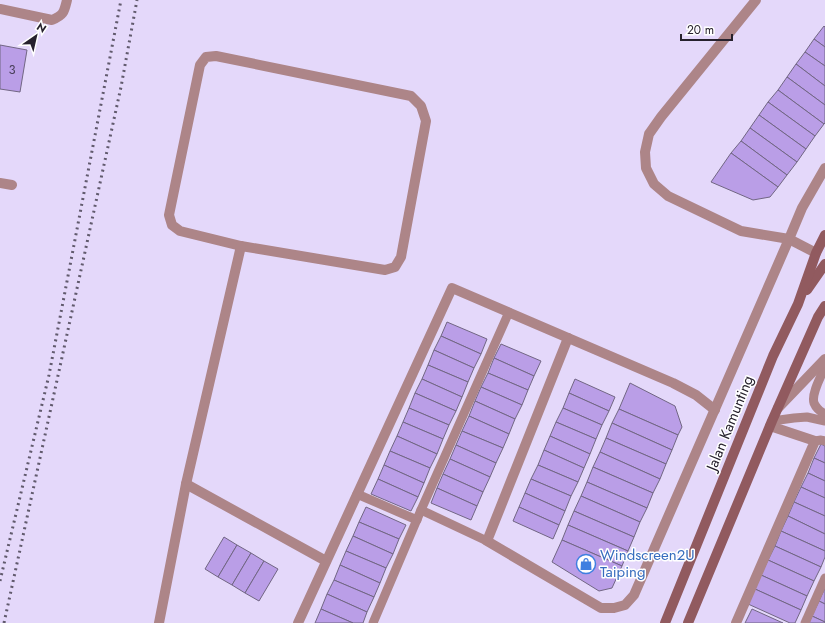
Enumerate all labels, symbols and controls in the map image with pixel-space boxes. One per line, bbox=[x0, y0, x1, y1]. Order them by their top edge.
north arrow bbox=[16, 16, 56, 56]
scale bar bbox=[681, 16, 732, 42]
text: N bbox=[33, 19, 50, 37]
text: 20 m bbox=[687, 21, 714, 39]
house number: 3 bbox=[8, 60, 16, 79]
street label: Jalan Kamunting bbox=[700, 372, 759, 476]
place label: Windscreen2U Taiping bbox=[600, 544, 695, 583]
shop icon: Windscreen2U Taiping bbox=[575, 553, 597, 575]

